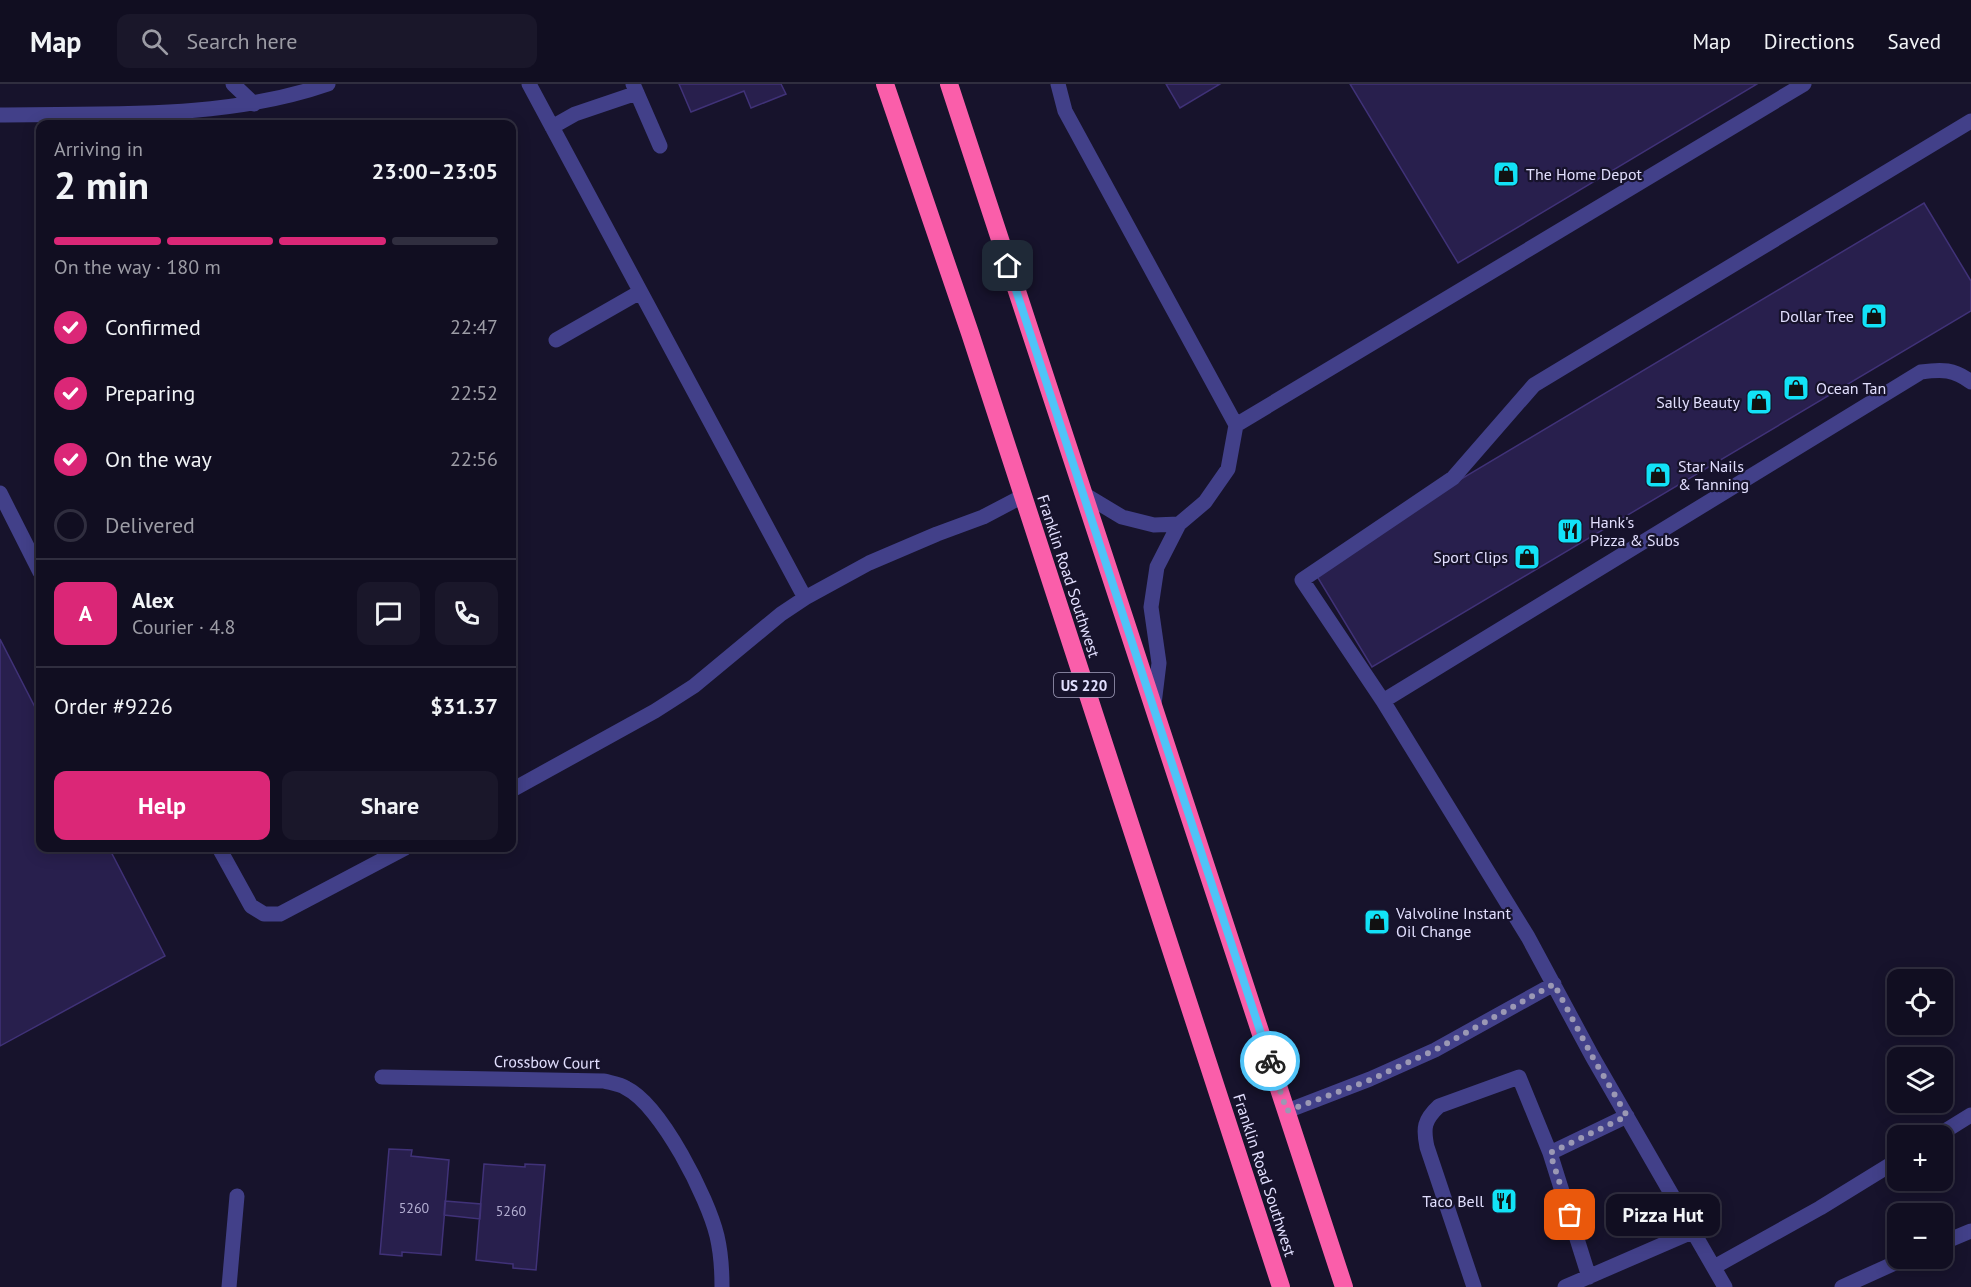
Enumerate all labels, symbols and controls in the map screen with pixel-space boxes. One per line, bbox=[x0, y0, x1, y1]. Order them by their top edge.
search box bbox=[117, 14, 537, 68]
text: Map bbox=[30, 23, 81, 60]
icon: search bbox=[138, 25, 171, 58]
text: Search here bbox=[186, 27, 297, 55]
text: Map bbox=[1692, 28, 1731, 55]
text: Directions bbox=[1764, 28, 1855, 55]
text: Saved bbox=[1888, 28, 1941, 55]
text: Arriving in bbox=[54, 136, 143, 162]
text: 23:00–23:05 bbox=[372, 157, 498, 185]
text: 2 min bbox=[54, 159, 149, 210]
shop icon: The Home Depot bbox=[1491, 159, 1521, 189]
place label: The Home Depot bbox=[1526, 164, 1643, 184]
pin bbox=[982, 240, 1033, 291]
icon: home bbox=[991, 249, 1024, 282]
text: On the way · 180 m bbox=[54, 254, 221, 280]
shop icon: Dollar Tree bbox=[1859, 301, 1889, 331]
place label: Dollar Tree bbox=[1780, 306, 1854, 326]
icon: check bbox=[54, 311, 87, 344]
text: Confirmed bbox=[105, 313, 201, 341]
text: 22:47 bbox=[450, 314, 498, 340]
shop icon: Ocean Tan bbox=[1781, 373, 1811, 403]
icon: check bbox=[54, 377, 87, 410]
place label: Ocean Tan bbox=[1816, 378, 1886, 398]
text: Preparing bbox=[105, 379, 195, 407]
text: 22:52 bbox=[450, 380, 498, 406]
shop icon: Sally Beauty bbox=[1744, 387, 1774, 417]
place label: Sally Beauty bbox=[1656, 392, 1741, 412]
icon: check bbox=[54, 443, 87, 476]
text: On the way bbox=[105, 445, 212, 473]
text: 22:56 bbox=[450, 446, 498, 472]
place label: Star Nails & Tanning bbox=[1678, 456, 1749, 494]
shop icon: Star Nails & Tanning bbox=[1643, 460, 1673, 490]
street label: Franklin Road Southwest bbox=[1033, 492, 1105, 660]
text: Delivered bbox=[105, 511, 195, 539]
place label: Hank's Pizza & Subs bbox=[1590, 512, 1680, 550]
restaurant icon: Hank's Pizza & Subs bbox=[1555, 516, 1585, 546]
shop icon: Sport Clips bbox=[1512, 542, 1542, 572]
place label: Sport Clips bbox=[1433, 547, 1508, 567]
button: chat bbox=[357, 582, 420, 645]
button: phone bbox=[435, 582, 498, 645]
text: Alex bbox=[132, 586, 174, 614]
text: A bbox=[79, 599, 92, 627]
text: Courier · 4.8 bbox=[132, 614, 235, 640]
road number: US 220 bbox=[1054, 673, 1114, 697]
text: Order #9226 bbox=[54, 692, 173, 720]
text: $31.37 bbox=[430, 692, 498, 720]
button: Help bbox=[54, 771, 270, 840]
button: Share bbox=[282, 771, 498, 840]
place label: Valvoline Instant Oil Change bbox=[1395, 903, 1511, 941]
shop icon: Valvoline Instant Oil Change bbox=[1362, 907, 1392, 937]
map controls bbox=[1887, 969, 1953, 1269]
button: locate bbox=[1887, 969, 1953, 1035]
courier bbox=[1240, 1031, 1300, 1091]
icon: bike bbox=[1254, 1045, 1287, 1078]
button: layers bbox=[1887, 1047, 1953, 1113]
street label: Crossbow Court bbox=[494, 1051, 601, 1073]
street label: Franklin Road Southwest bbox=[1229, 1091, 1301, 1259]
button: + bbox=[1887, 1125, 1953, 1191]
restaurant icon: Taco Bell bbox=[1489, 1186, 1519, 1216]
pin bbox=[1544, 1189, 1595, 1240]
place label: Taco Bell bbox=[1422, 1191, 1484, 1211]
callout: Pizza Hut bbox=[1606, 1194, 1720, 1236]
icon: bag bbox=[1553, 1198, 1586, 1231]
house number: 5260 bbox=[399, 1199, 430, 1217]
house number: 5260 bbox=[496, 1202, 527, 1220]
text: Pizza Hut bbox=[1623, 1202, 1703, 1228]
button: − bbox=[1887, 1203, 1953, 1269]

